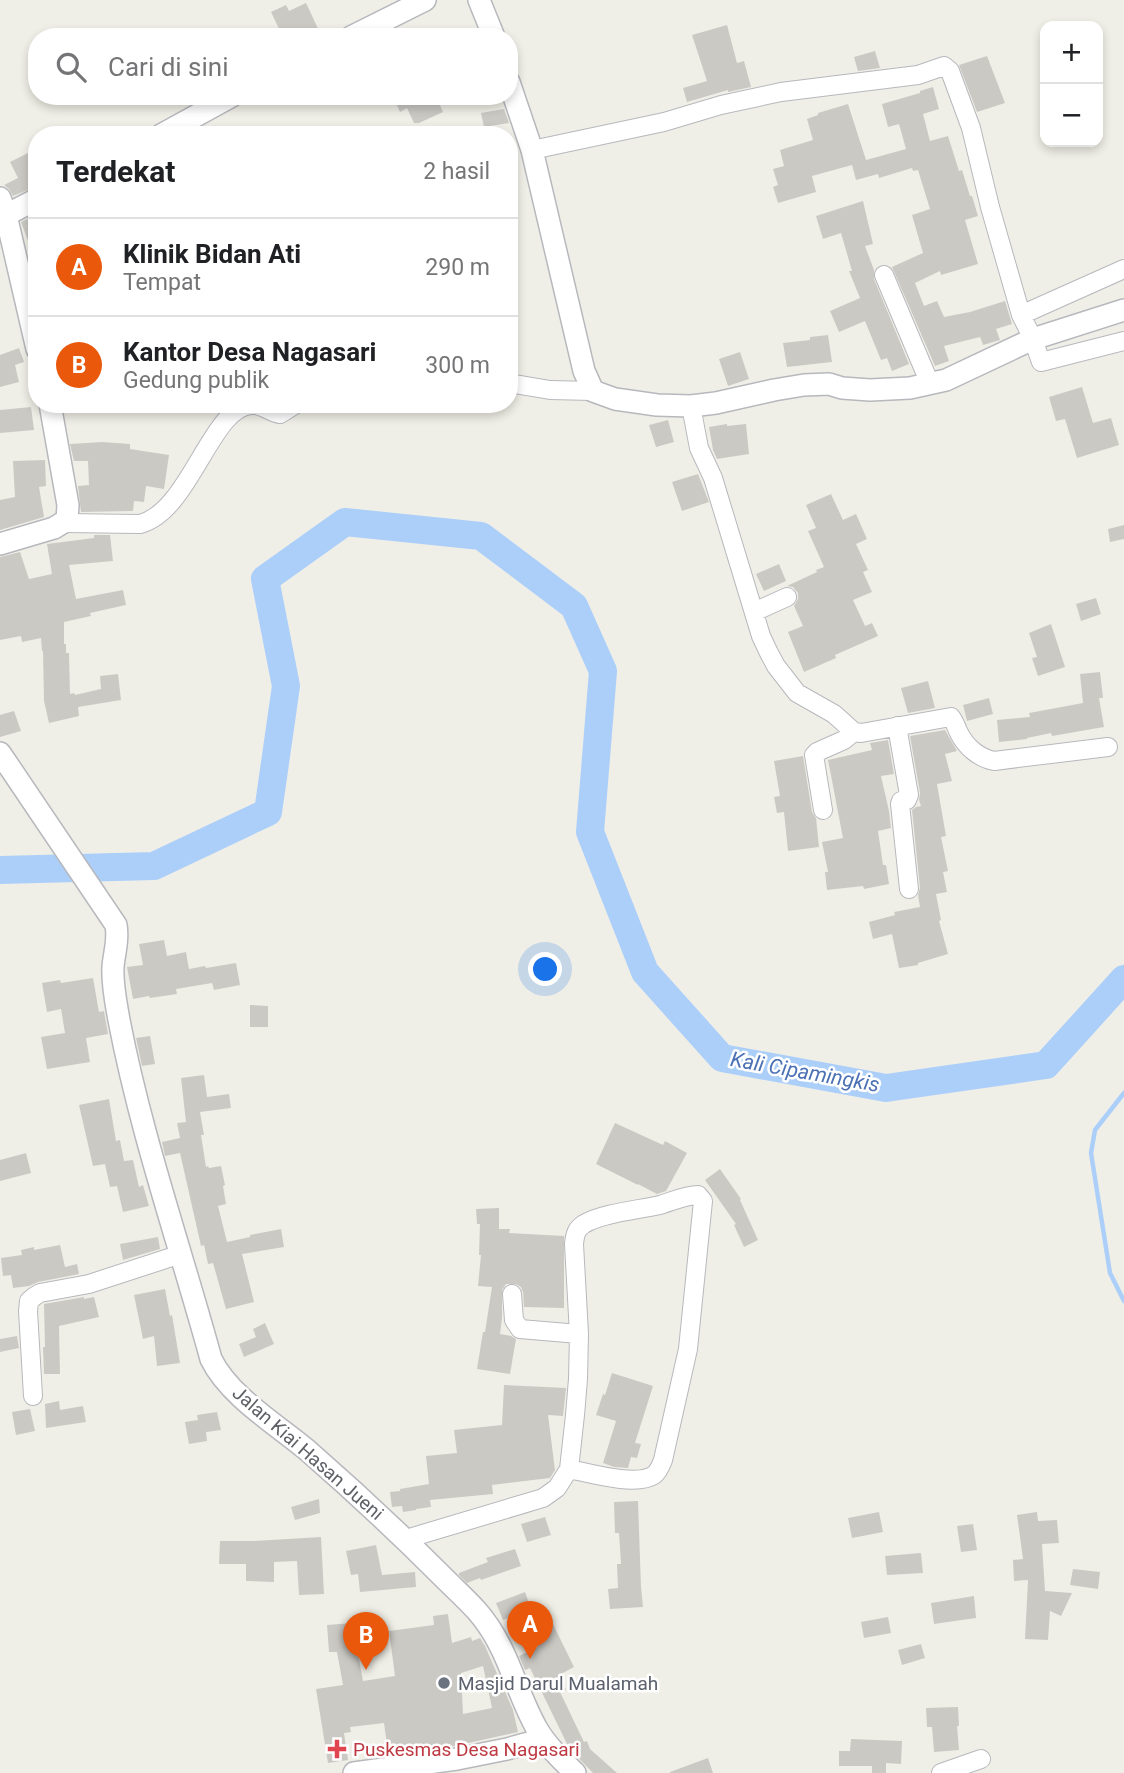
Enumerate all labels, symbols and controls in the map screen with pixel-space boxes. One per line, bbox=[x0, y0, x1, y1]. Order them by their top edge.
map controls bbox=[1040, 21, 1103, 147]
button: + bbox=[1040, 21, 1103, 84]
search box bbox=[28, 28, 518, 105]
icon: search bbox=[52, 48, 90, 86]
text: Cari di sini bbox=[108, 52, 229, 82]
button: − bbox=[1040, 84, 1103, 147]
text: Terdekat bbox=[56, 154, 175, 189]
text: 2 hasil bbox=[423, 158, 490, 185]
text: Klinik Bidan Ati bbox=[123, 239, 301, 269]
text: A bbox=[71, 254, 87, 281]
text: 290 m bbox=[425, 254, 490, 281]
text: Tempat bbox=[123, 269, 201, 296]
text: Kantor Desa Nagasari bbox=[123, 337, 377, 367]
text: B bbox=[72, 352, 86, 379]
text: 300 m bbox=[425, 352, 490, 379]
text: Gedung publik bbox=[123, 367, 269, 394]
your location bbox=[528, 952, 562, 986]
water label: Kali Cipamingkis bbox=[729, 1047, 881, 1097]
street label: Jalan Kiai Hasan Jueni bbox=[228, 1381, 388, 1525]
pin: A bbox=[507, 1601, 553, 1659]
pin: B bbox=[343, 1612, 389, 1670]
place label: Masjid Darul Mualamah bbox=[458, 1672, 658, 1695]
marker: Masjid Darul Mualamah bbox=[436, 1675, 452, 1691]
place label: Puskesmas Desa Nagasari bbox=[353, 1738, 580, 1761]
marker: Puskesmas Desa Nagasari bbox=[327, 1739, 347, 1759]

